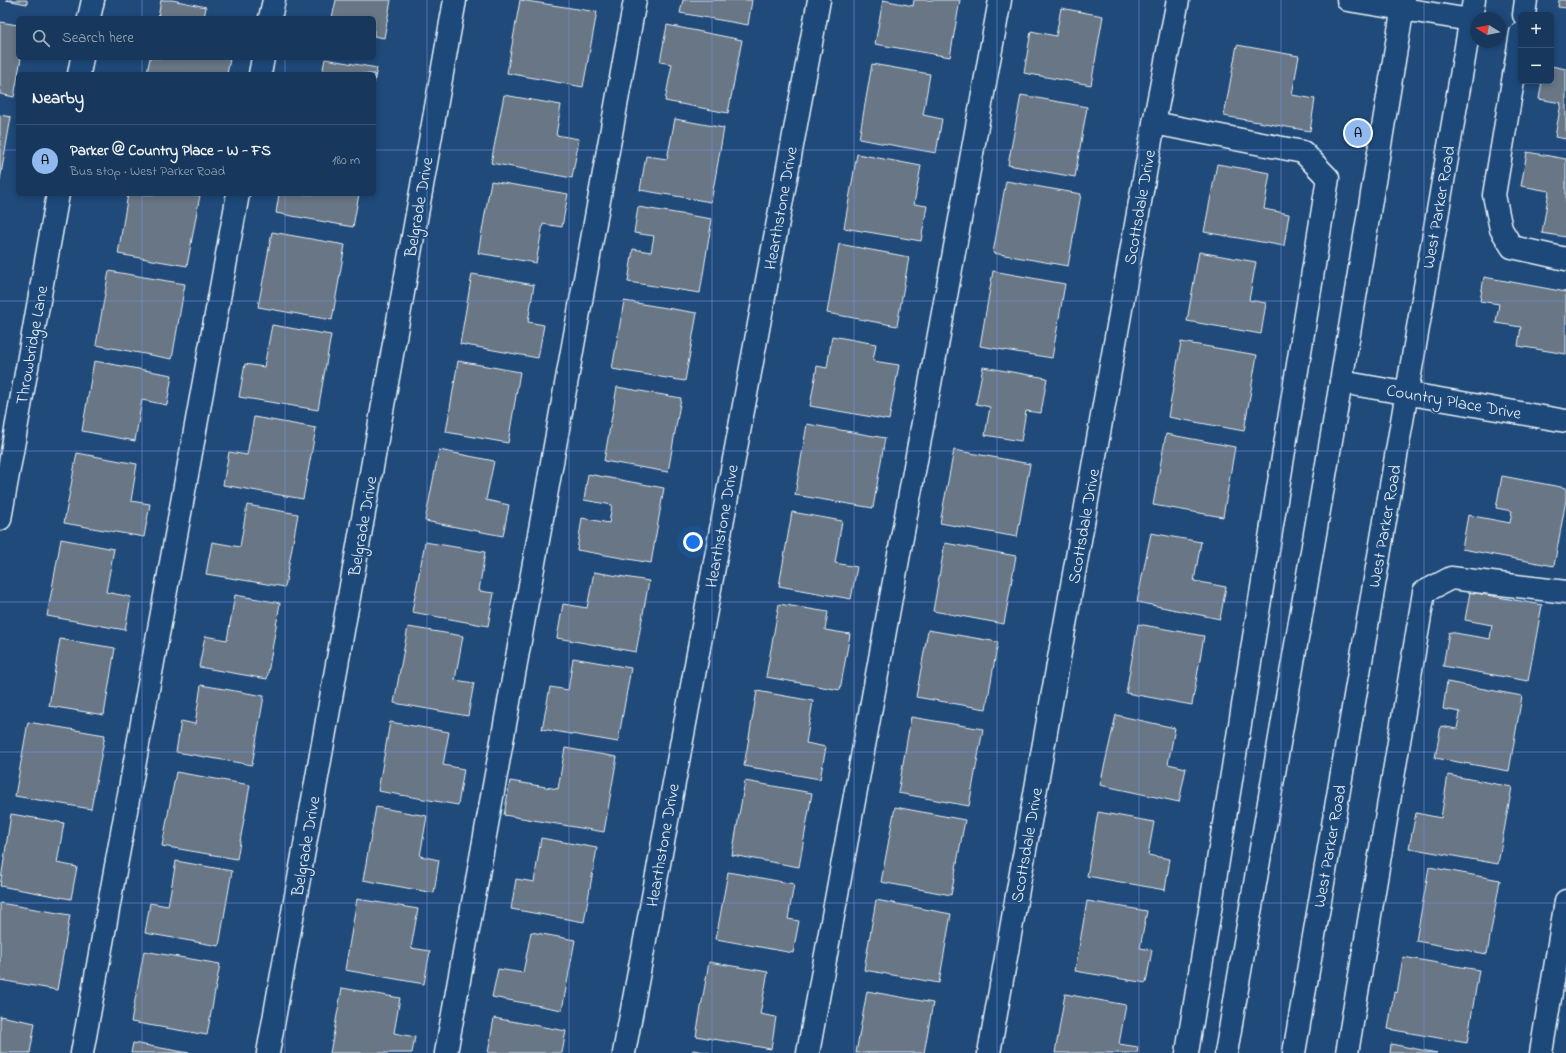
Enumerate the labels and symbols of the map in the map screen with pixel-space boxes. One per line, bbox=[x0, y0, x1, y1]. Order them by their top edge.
north arrow bbox=[1470, 12, 1506, 48]
pin: A bbox=[1345, 118, 1371, 148]
street label: West Parker Road bbox=[1416, 143, 1463, 271]
street label: Hearthstone Drive bbox=[758, 144, 805, 272]
street label: Scottsdale Drive bbox=[1118, 147, 1163, 267]
street label: Belgrade Drive bbox=[398, 155, 443, 260]
street label: Throwbridge Lane bbox=[10, 283, 57, 407]
street label: Country Place Drive bbox=[1384, 378, 1524, 428]
street label: Hearthstone Drive bbox=[699, 462, 746, 590]
street label: West Parker Road bbox=[1362, 462, 1409, 590]
street label: Scottsdale Drive bbox=[1062, 466, 1107, 586]
street label: Belgrade Drive bbox=[342, 474, 387, 579]
your location bbox=[683, 532, 703, 552]
street label: Hearthstone Drive bbox=[640, 781, 687, 909]
street label: West Parker Road bbox=[1307, 782, 1354, 910]
street label: Scottsdale Drive bbox=[1005, 785, 1050, 905]
street label: Belgrade Drive bbox=[285, 794, 330, 899]

